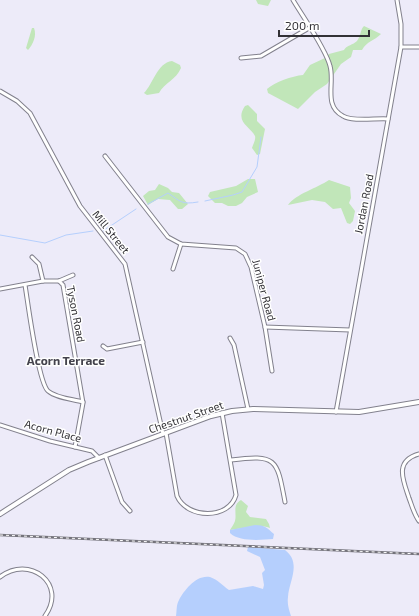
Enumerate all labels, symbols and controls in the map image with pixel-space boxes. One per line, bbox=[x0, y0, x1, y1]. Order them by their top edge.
scale bar bbox=[279, 12, 369, 38]
text: 200 m bbox=[285, 18, 319, 32]
street label: Jordan Road bbox=[351, 173, 376, 235]
street label: Mill Street bbox=[90, 208, 133, 256]
street label: Juniper Road bbox=[250, 258, 279, 322]
street label: Tyson Road bbox=[65, 284, 88, 343]
district label: Acorn Terrace bbox=[27, 353, 105, 367]
street label: Chestnut Street bbox=[147, 398, 225, 435]
street label: Acorn Place bbox=[23, 417, 83, 444]

